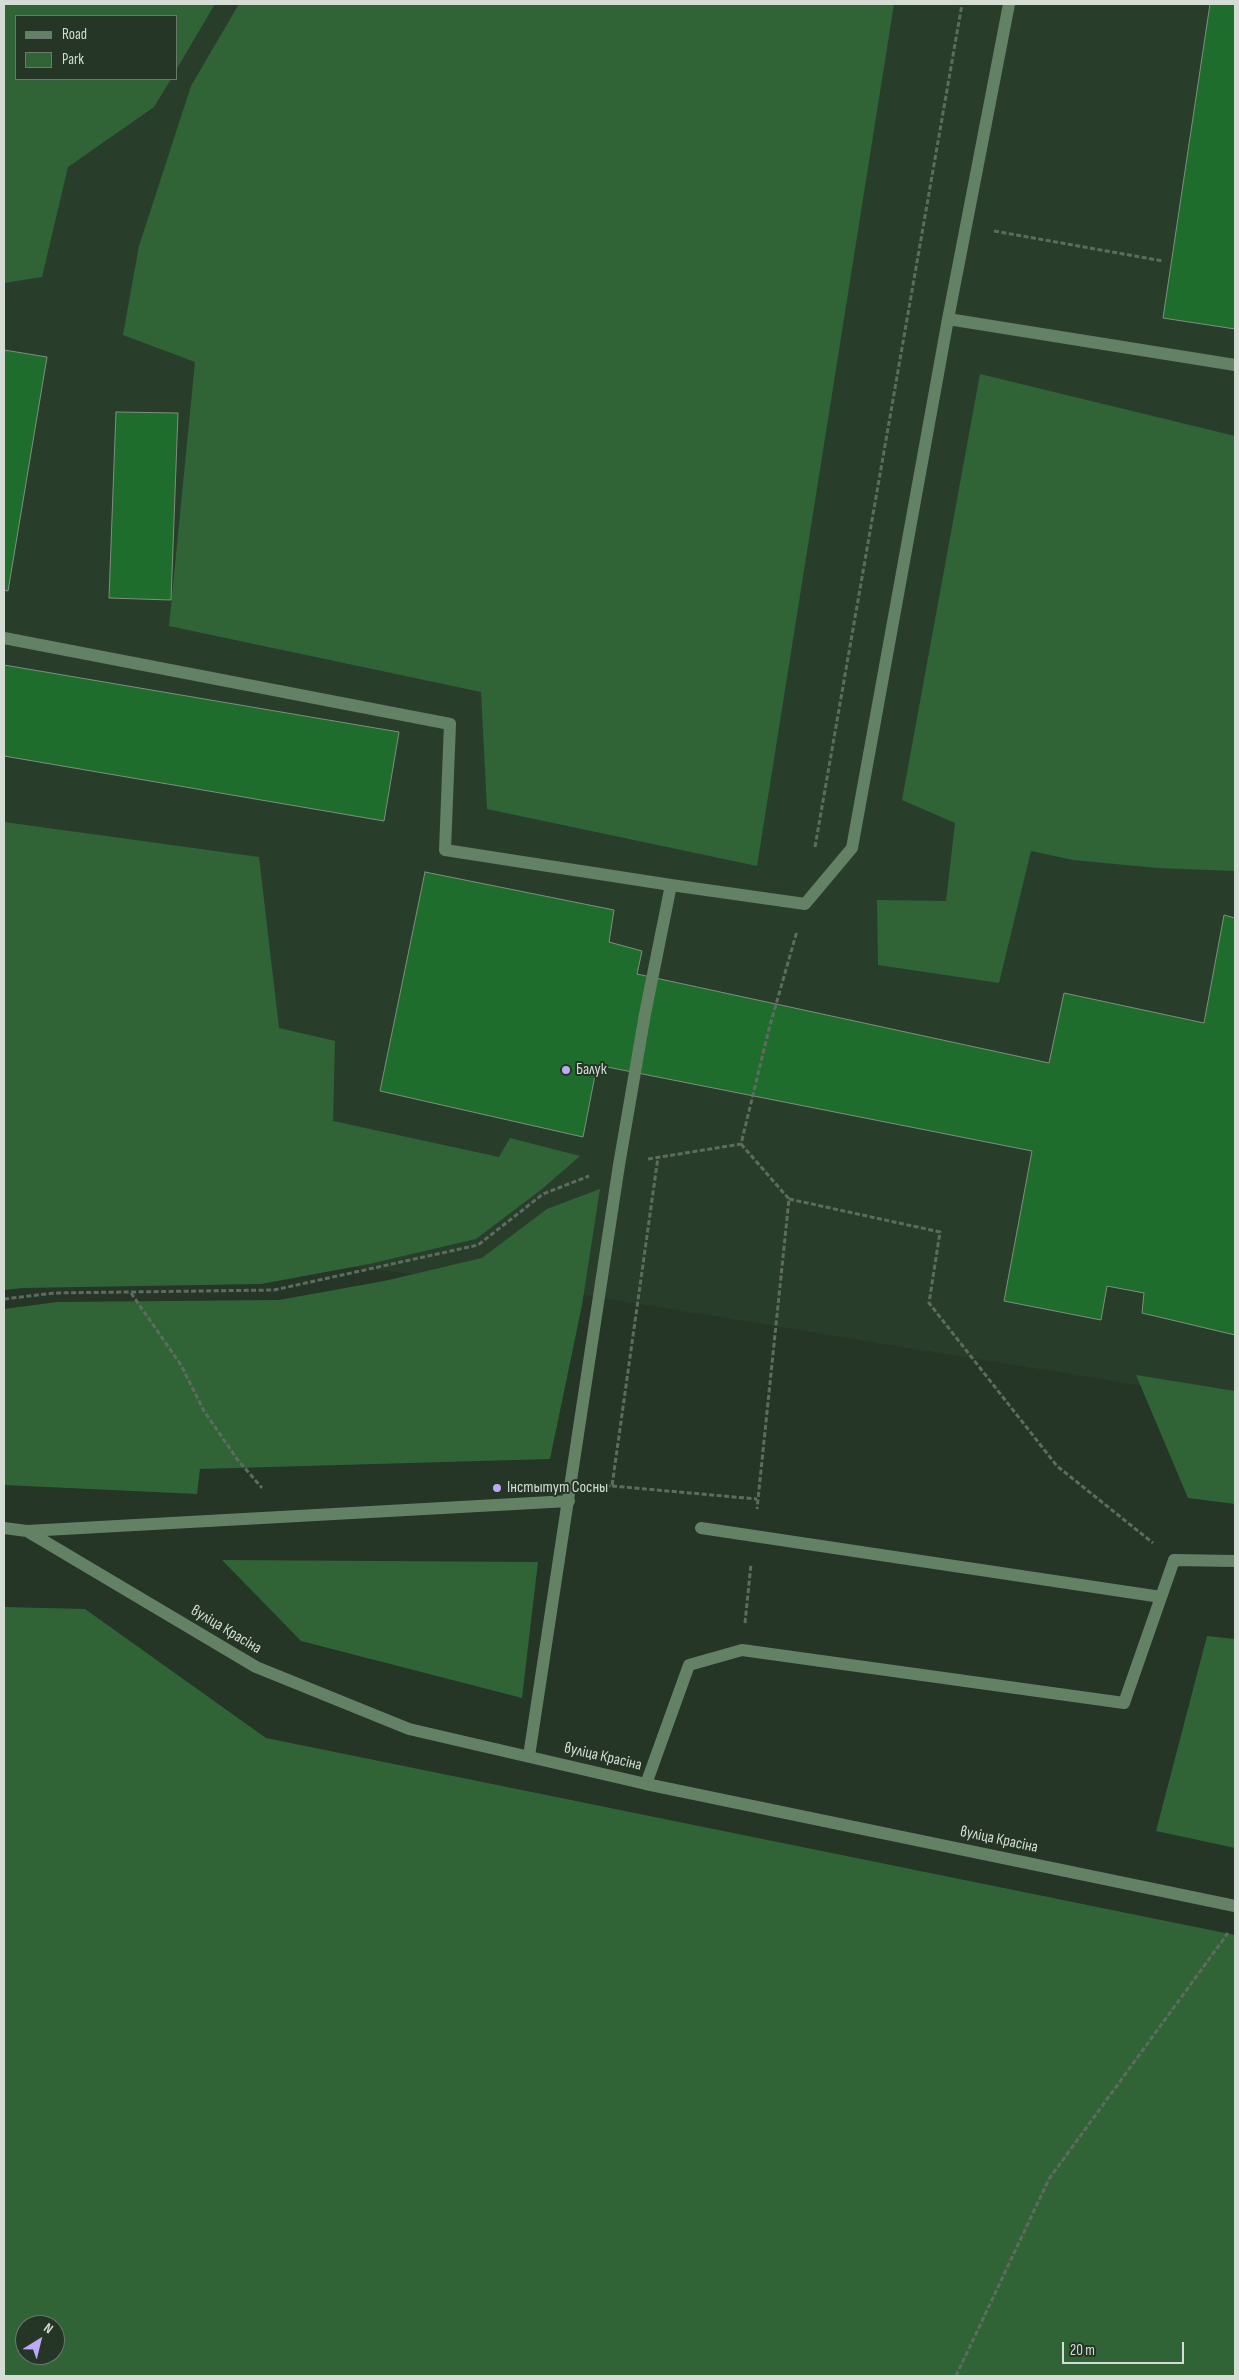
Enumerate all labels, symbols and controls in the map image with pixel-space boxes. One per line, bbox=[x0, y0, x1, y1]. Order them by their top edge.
legend bbox=[15, 15, 178, 80]
text: Road bbox=[62, 25, 87, 44]
text: Park bbox=[62, 50, 84, 69]
place label: Балук bbox=[576, 1060, 607, 1080]
marker: Балук bbox=[560, 1064, 572, 1076]
place label: Інстытут Сосны bbox=[507, 1478, 608, 1498]
marker: Інстытут Сосны bbox=[491, 1482, 503, 1494]
street label: вуліца Красіна bbox=[187, 1601, 265, 1659]
street label: вуліца Красіна bbox=[562, 1739, 644, 1775]
street label: вуліца Красіна bbox=[958, 1822, 1040, 1858]
north arrow bbox=[15, 2315, 65, 2365]
text: N bbox=[40, 2319, 57, 2337]
scale bar bbox=[1064, 2332, 1186, 2364]
text: 20 m bbox=[1070, 2341, 1095, 2360]

